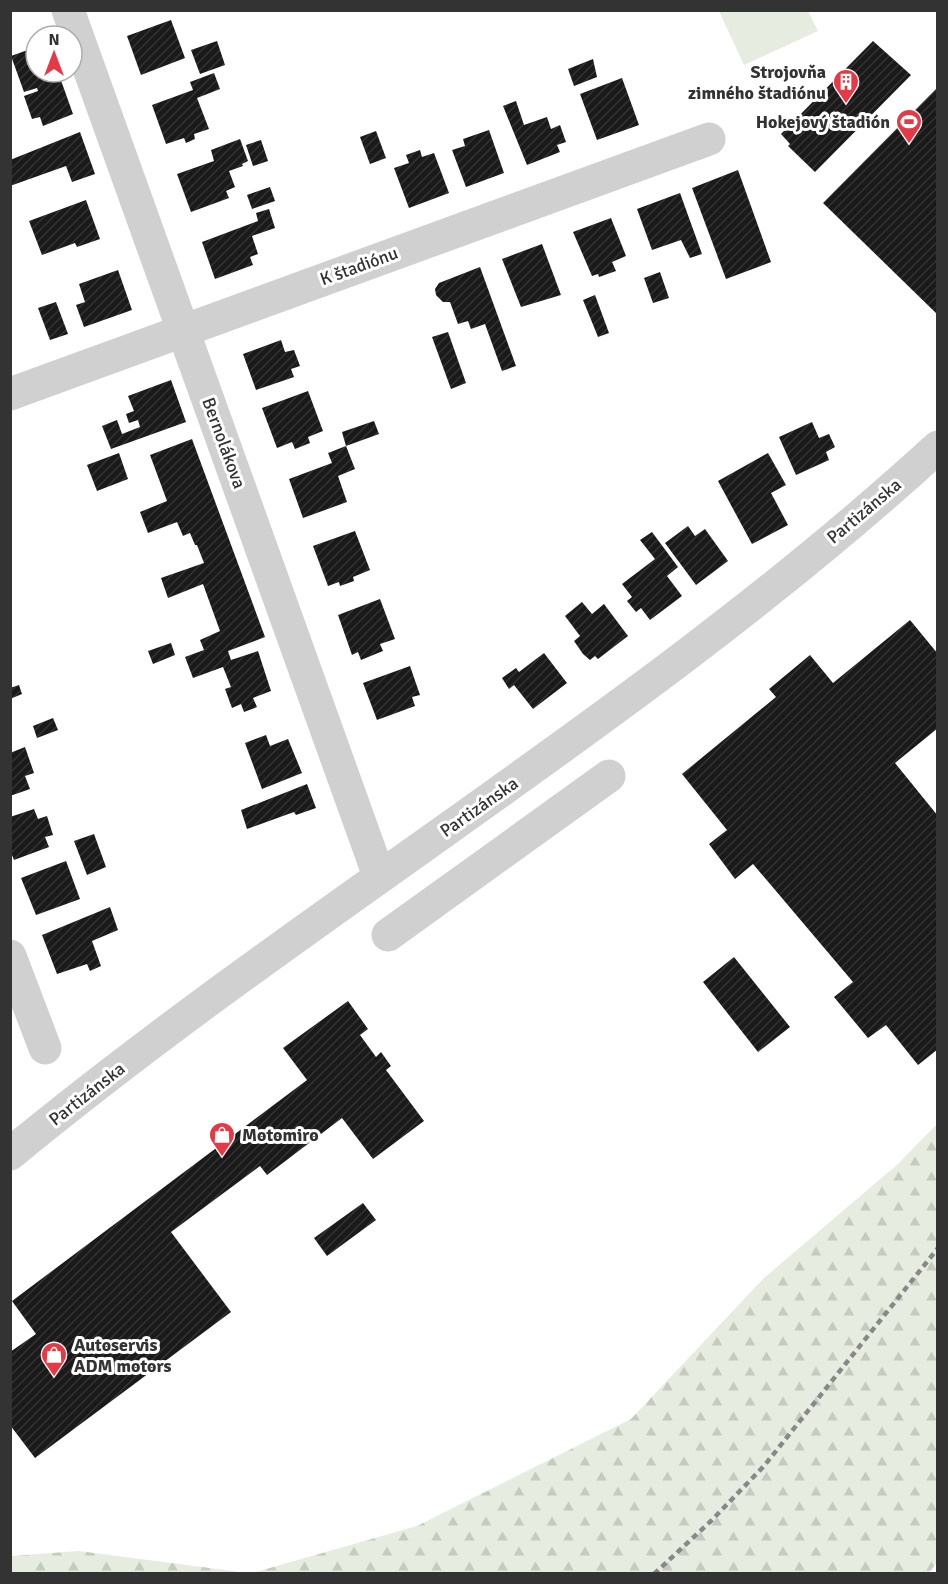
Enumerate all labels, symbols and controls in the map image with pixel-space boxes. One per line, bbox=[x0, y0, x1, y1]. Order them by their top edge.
north arrow bbox=[24, 24, 84, 84]
text: N bbox=[48, 30, 60, 50]
place label: Strojovňa zimného štadiónu bbox=[688, 61, 826, 104]
building icon: Strojovňa zimného štadiónu bbox=[831, 67, 861, 105]
sports icon: Hokejový štadión bbox=[894, 107, 924, 145]
place label: Hokejový štadión bbox=[756, 111, 890, 133]
street label: K štadiónu bbox=[317, 242, 401, 290]
street label: Bernolákova bbox=[197, 394, 251, 492]
street label: Partizánska bbox=[822, 474, 906, 548]
street label: Partizánska bbox=[436, 772, 522, 842]
street label: Partizánska bbox=[45, 1058, 129, 1130]
shop icon: Motomiro bbox=[207, 1120, 237, 1158]
place label: Motomiro bbox=[242, 1124, 319, 1146]
place label: Autoservis ADM motors bbox=[74, 1334, 172, 1377]
shop icon: Autoservis ADM motors bbox=[39, 1340, 69, 1378]

